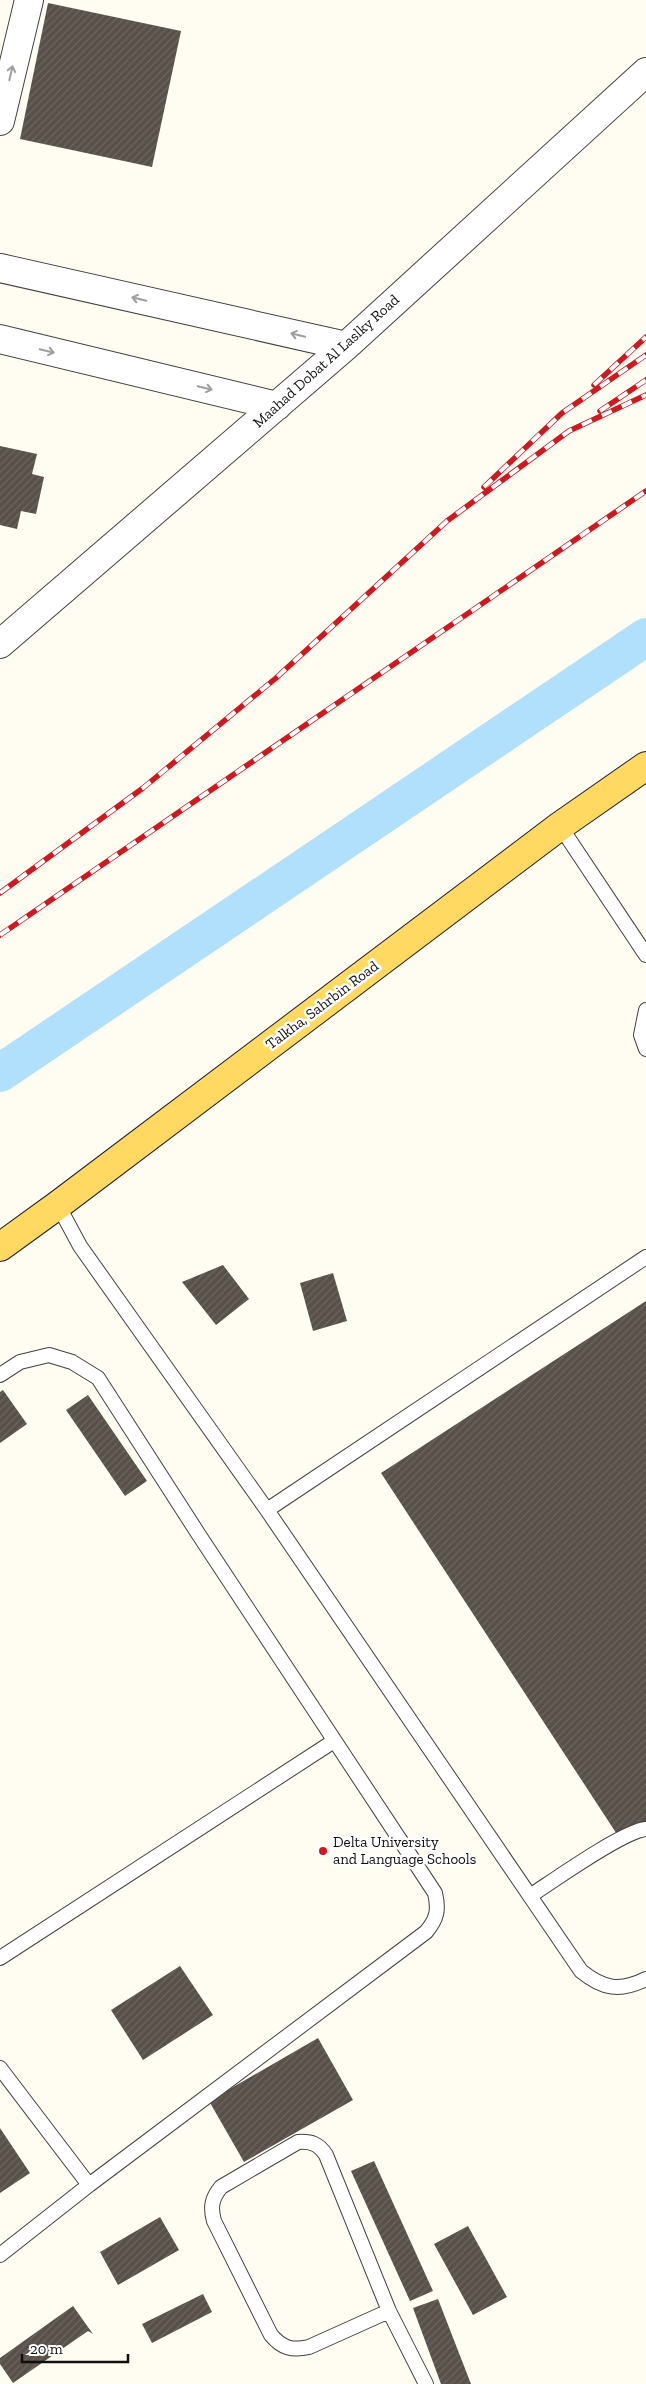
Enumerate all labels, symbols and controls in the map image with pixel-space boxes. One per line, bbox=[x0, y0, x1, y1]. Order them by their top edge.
one-way arrow bbox=[7, 66, 16, 82]
street label: Maahad Dobat Al Laslky Road bbox=[249, 290, 403, 432]
one-way arrow bbox=[132, 294, 148, 303]
one-way arrow bbox=[290, 330, 306, 339]
one-way arrow bbox=[39, 347, 55, 356]
one-way arrow bbox=[197, 384, 213, 393]
street label: Talkha, Sahrbin Road bbox=[262, 956, 382, 1053]
place label: Delta University and Language Schools bbox=[333, 1833, 476, 1868]
marker: Delta University and Language Schools bbox=[317, 1845, 329, 1857]
scale bar bbox=[22, 2332, 129, 2364]
text: 20 m bbox=[30, 2340, 63, 2358]

